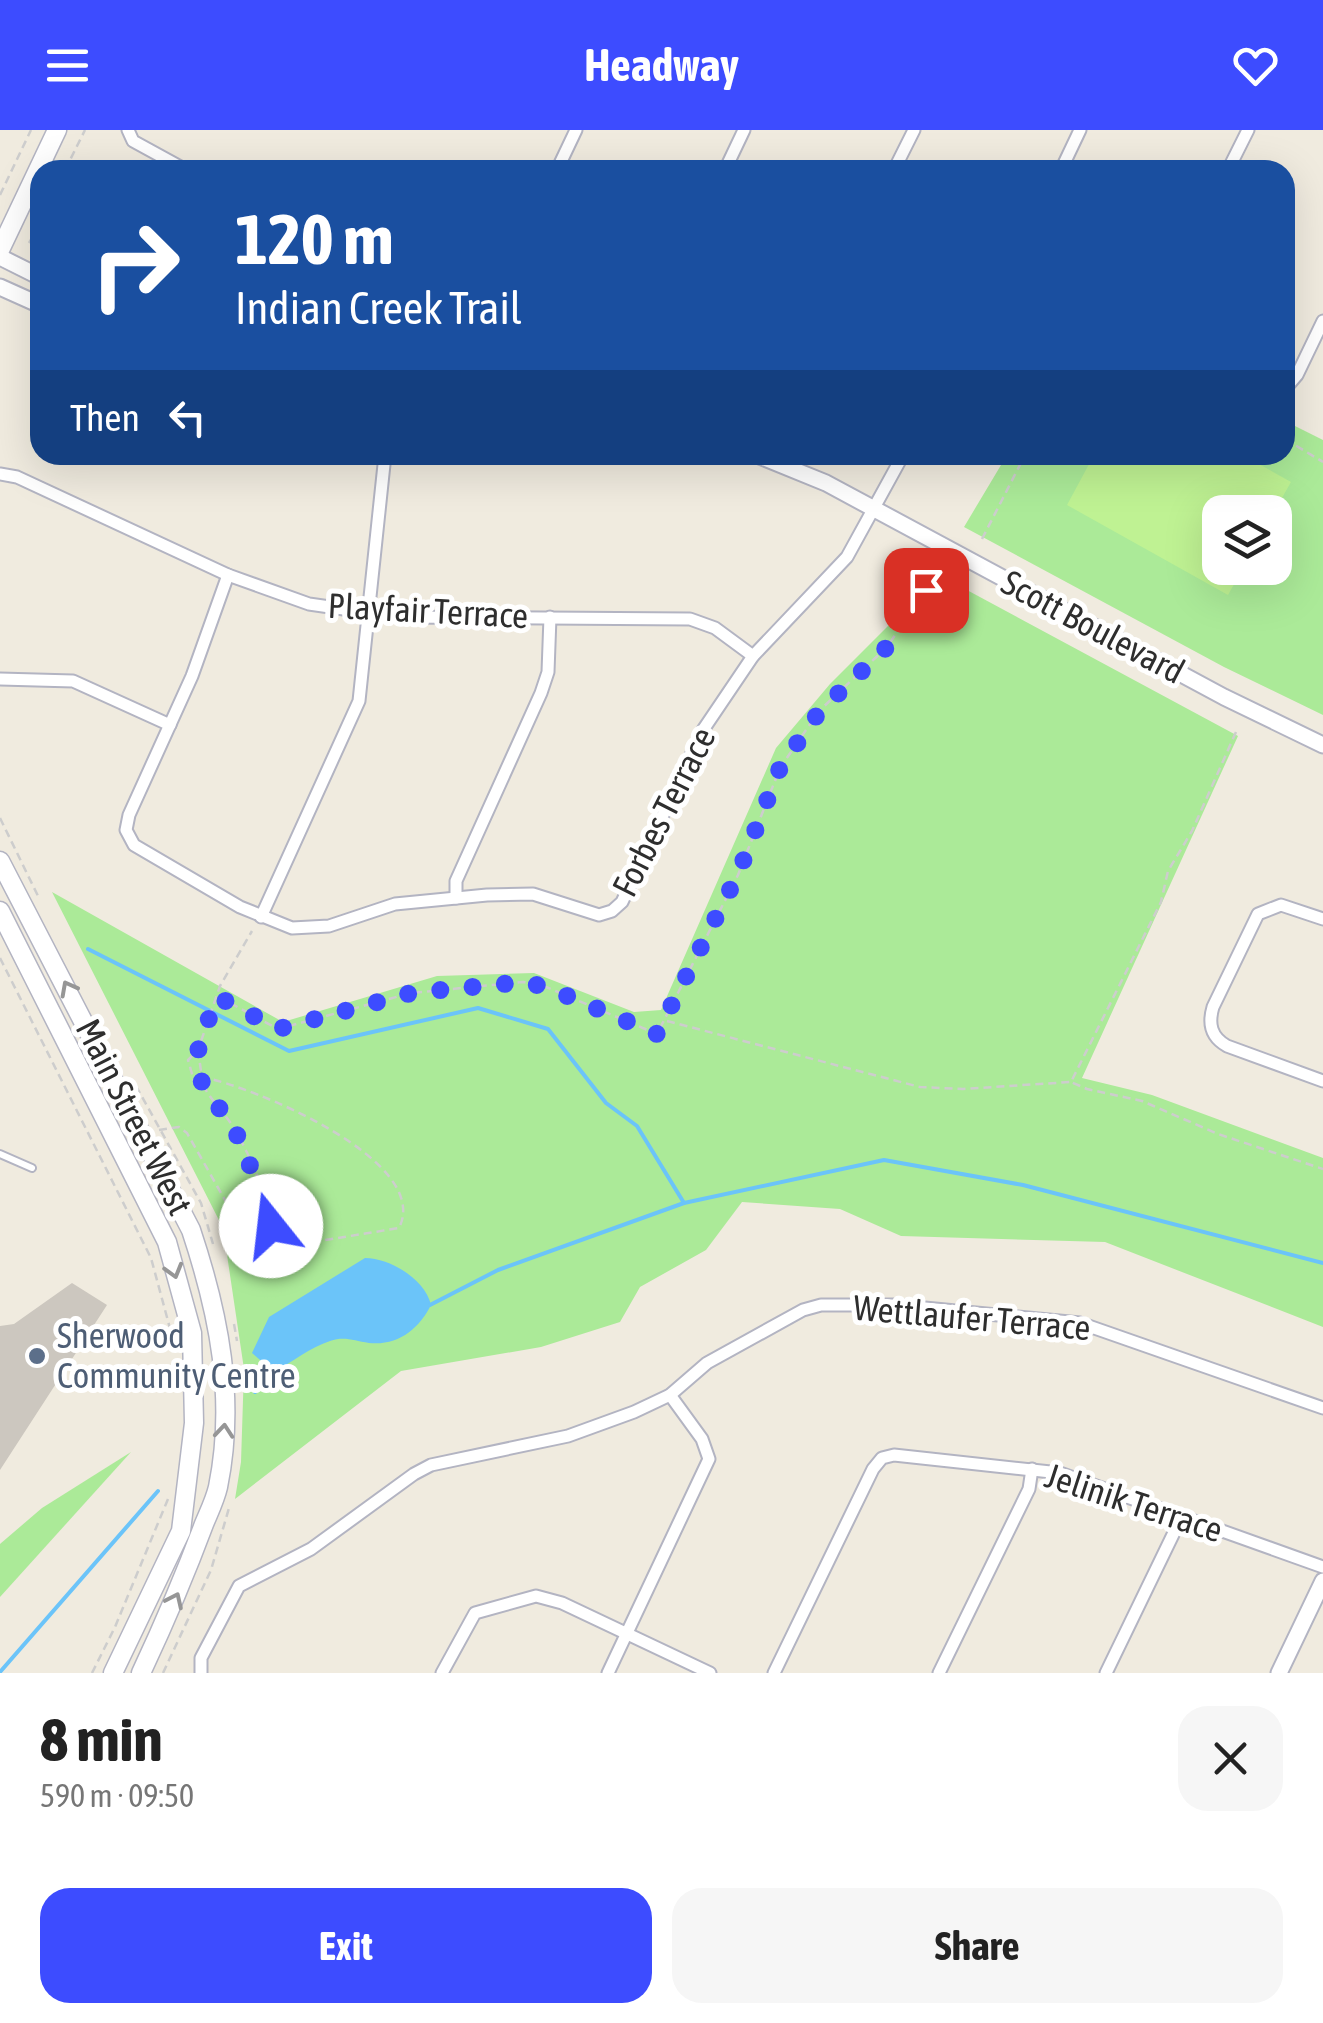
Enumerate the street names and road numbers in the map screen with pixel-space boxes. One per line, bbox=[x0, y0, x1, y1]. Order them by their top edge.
street label: Scott Boulevard bbox=[995, 561, 1191, 691]
street label: Playfair Terrace bbox=[327, 585, 529, 635]
street label: Forbes Terrace bbox=[604, 720, 723, 903]
street label: Main Street West bbox=[69, 1012, 201, 1221]
street label: Wettlaufer Terrace bbox=[852, 1287, 1092, 1347]
street label: Jelinik Terrace bbox=[1041, 1455, 1228, 1549]

